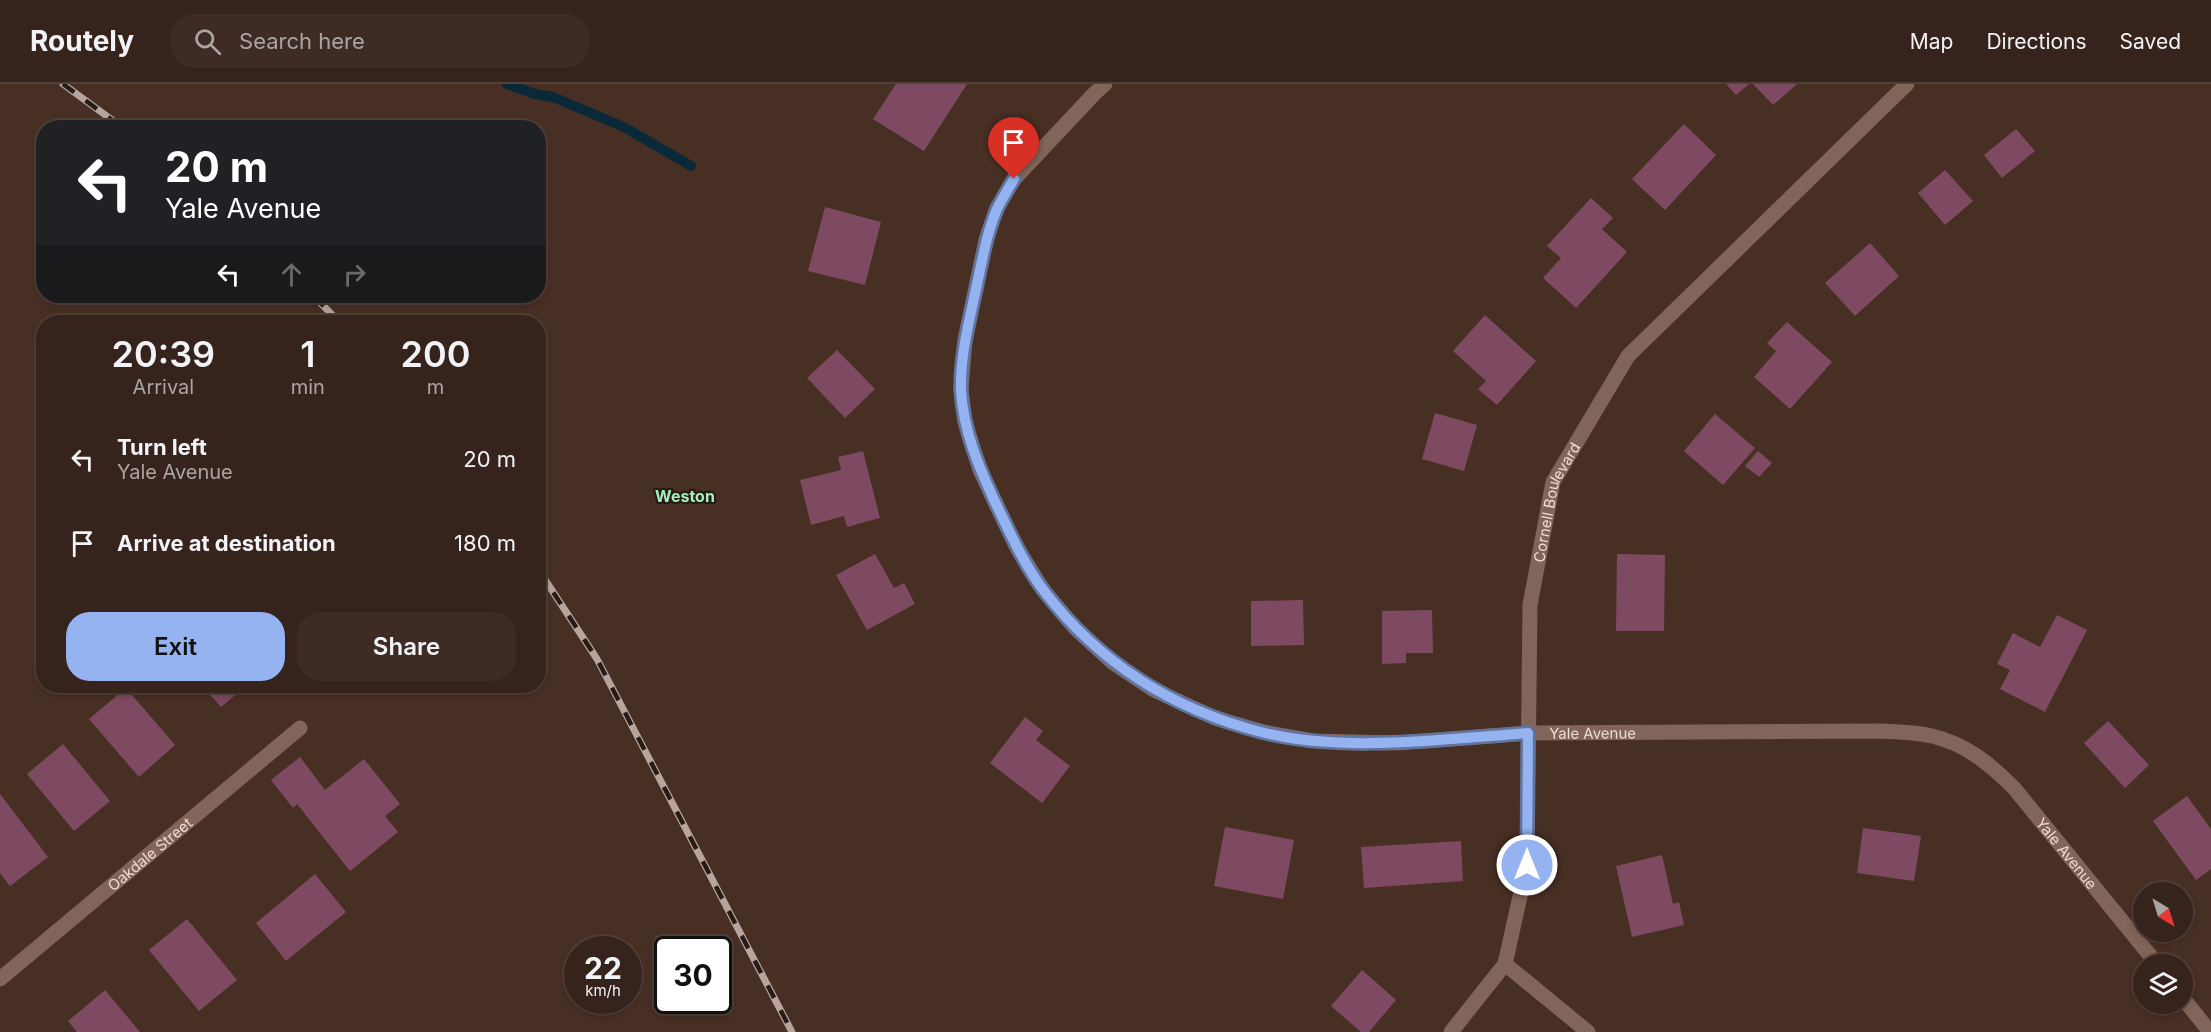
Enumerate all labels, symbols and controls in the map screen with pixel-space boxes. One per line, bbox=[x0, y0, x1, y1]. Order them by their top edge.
search box bbox=[170, 14, 590, 68]
text: Routely bbox=[30, 24, 134, 58]
icon: search bbox=[191, 25, 224, 58]
text: Search here bbox=[239, 28, 365, 54]
text: Map bbox=[1910, 29, 1953, 54]
text: Directions bbox=[1986, 29, 2087, 54]
text: Saved bbox=[2120, 29, 2181, 54]
pin bbox=[988, 117, 1039, 179]
icon: arrive bbox=[997, 126, 1030, 159]
text: 20 m bbox=[165, 141, 268, 192]
icon: left bbox=[66, 144, 144, 222]
text: Yale Avenue bbox=[165, 192, 321, 225]
icon: left bbox=[212, 258, 245, 291]
icon: ahead bbox=[275, 258, 308, 291]
icon: right bbox=[338, 258, 371, 291]
text: 20:39 bbox=[112, 332, 215, 376]
text: 1 bbox=[300, 332, 315, 376]
text: 200 bbox=[400, 332, 470, 376]
text: Arrival bbox=[133, 375, 194, 399]
text: min bbox=[291, 375, 325, 399]
text: m bbox=[427, 375, 444, 399]
text: Turn left bbox=[117, 434, 207, 460]
street label: Cornell Boulevard bbox=[1529, 439, 1584, 564]
icon: left bbox=[66, 443, 99, 476]
text: 20 m bbox=[463, 446, 516, 472]
text: Yale Avenue bbox=[117, 460, 233, 484]
district label: Weston bbox=[655, 486, 715, 506]
icon: arrive bbox=[66, 527, 99, 560]
text: Arrive at destination bbox=[117, 530, 336, 556]
text: 180 m bbox=[454, 530, 516, 556]
button: Exit bbox=[66, 612, 285, 681]
button: Share bbox=[297, 612, 516, 681]
street label: Yale Avenue bbox=[1549, 723, 1636, 742]
street label: Oakdale Street bbox=[103, 813, 196, 895]
street label: Yale Avenue bbox=[2032, 813, 2102, 893]
position arrow bbox=[1495, 833, 1559, 897]
north arrow bbox=[2133, 882, 2193, 942]
map controls bbox=[2133, 882, 2193, 1014]
speed limit sign: 30 bbox=[654, 936, 732, 1014]
text: 22 bbox=[584, 950, 622, 986]
button: layers bbox=[2133, 954, 2193, 1014]
text: km/h bbox=[585, 981, 621, 1000]

